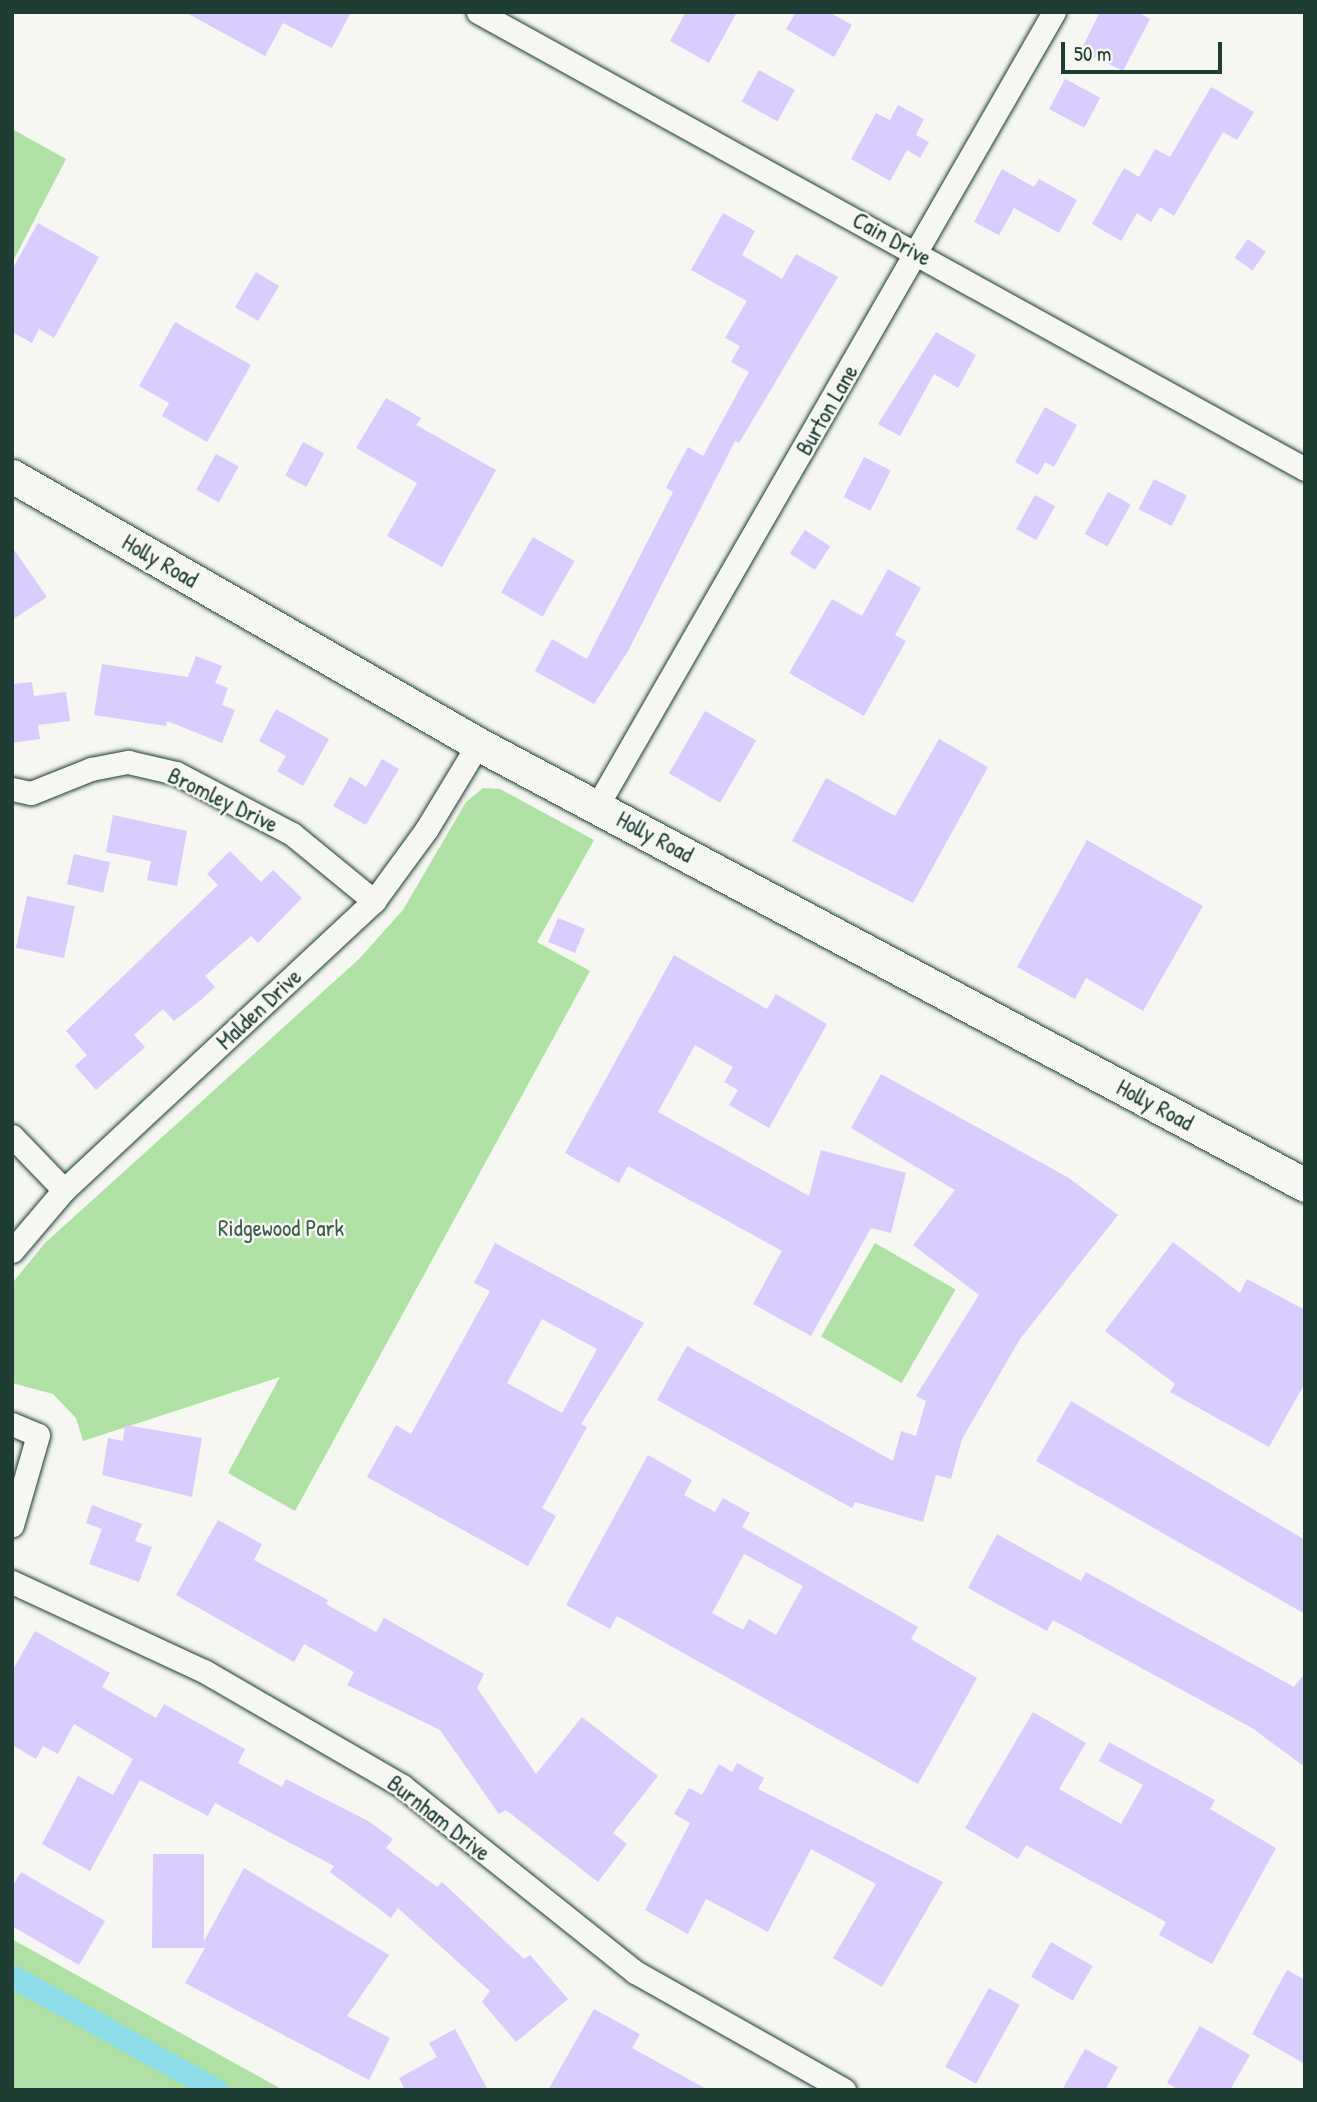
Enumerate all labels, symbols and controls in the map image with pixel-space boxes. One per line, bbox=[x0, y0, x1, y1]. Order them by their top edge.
scale bar bbox=[1065, 28, 1226, 72]
text: 50 m bbox=[1074, 39, 1111, 68]
street label: Cain Drive bbox=[848, 206, 936, 272]
street label: Burton Lane bbox=[790, 360, 864, 460]
street label: Holly Road bbox=[117, 528, 203, 594]
street label: Bromley Drive bbox=[163, 762, 283, 838]
street label: Holly Road bbox=[612, 805, 698, 869]
street label: Malden Drive bbox=[211, 963, 307, 1055]
street label: Holly Road bbox=[1112, 1073, 1198, 1137]
park label: Ridgewood Park bbox=[218, 1214, 344, 1242]
street label: Burnham Drive bbox=[382, 1769, 496, 1867]

